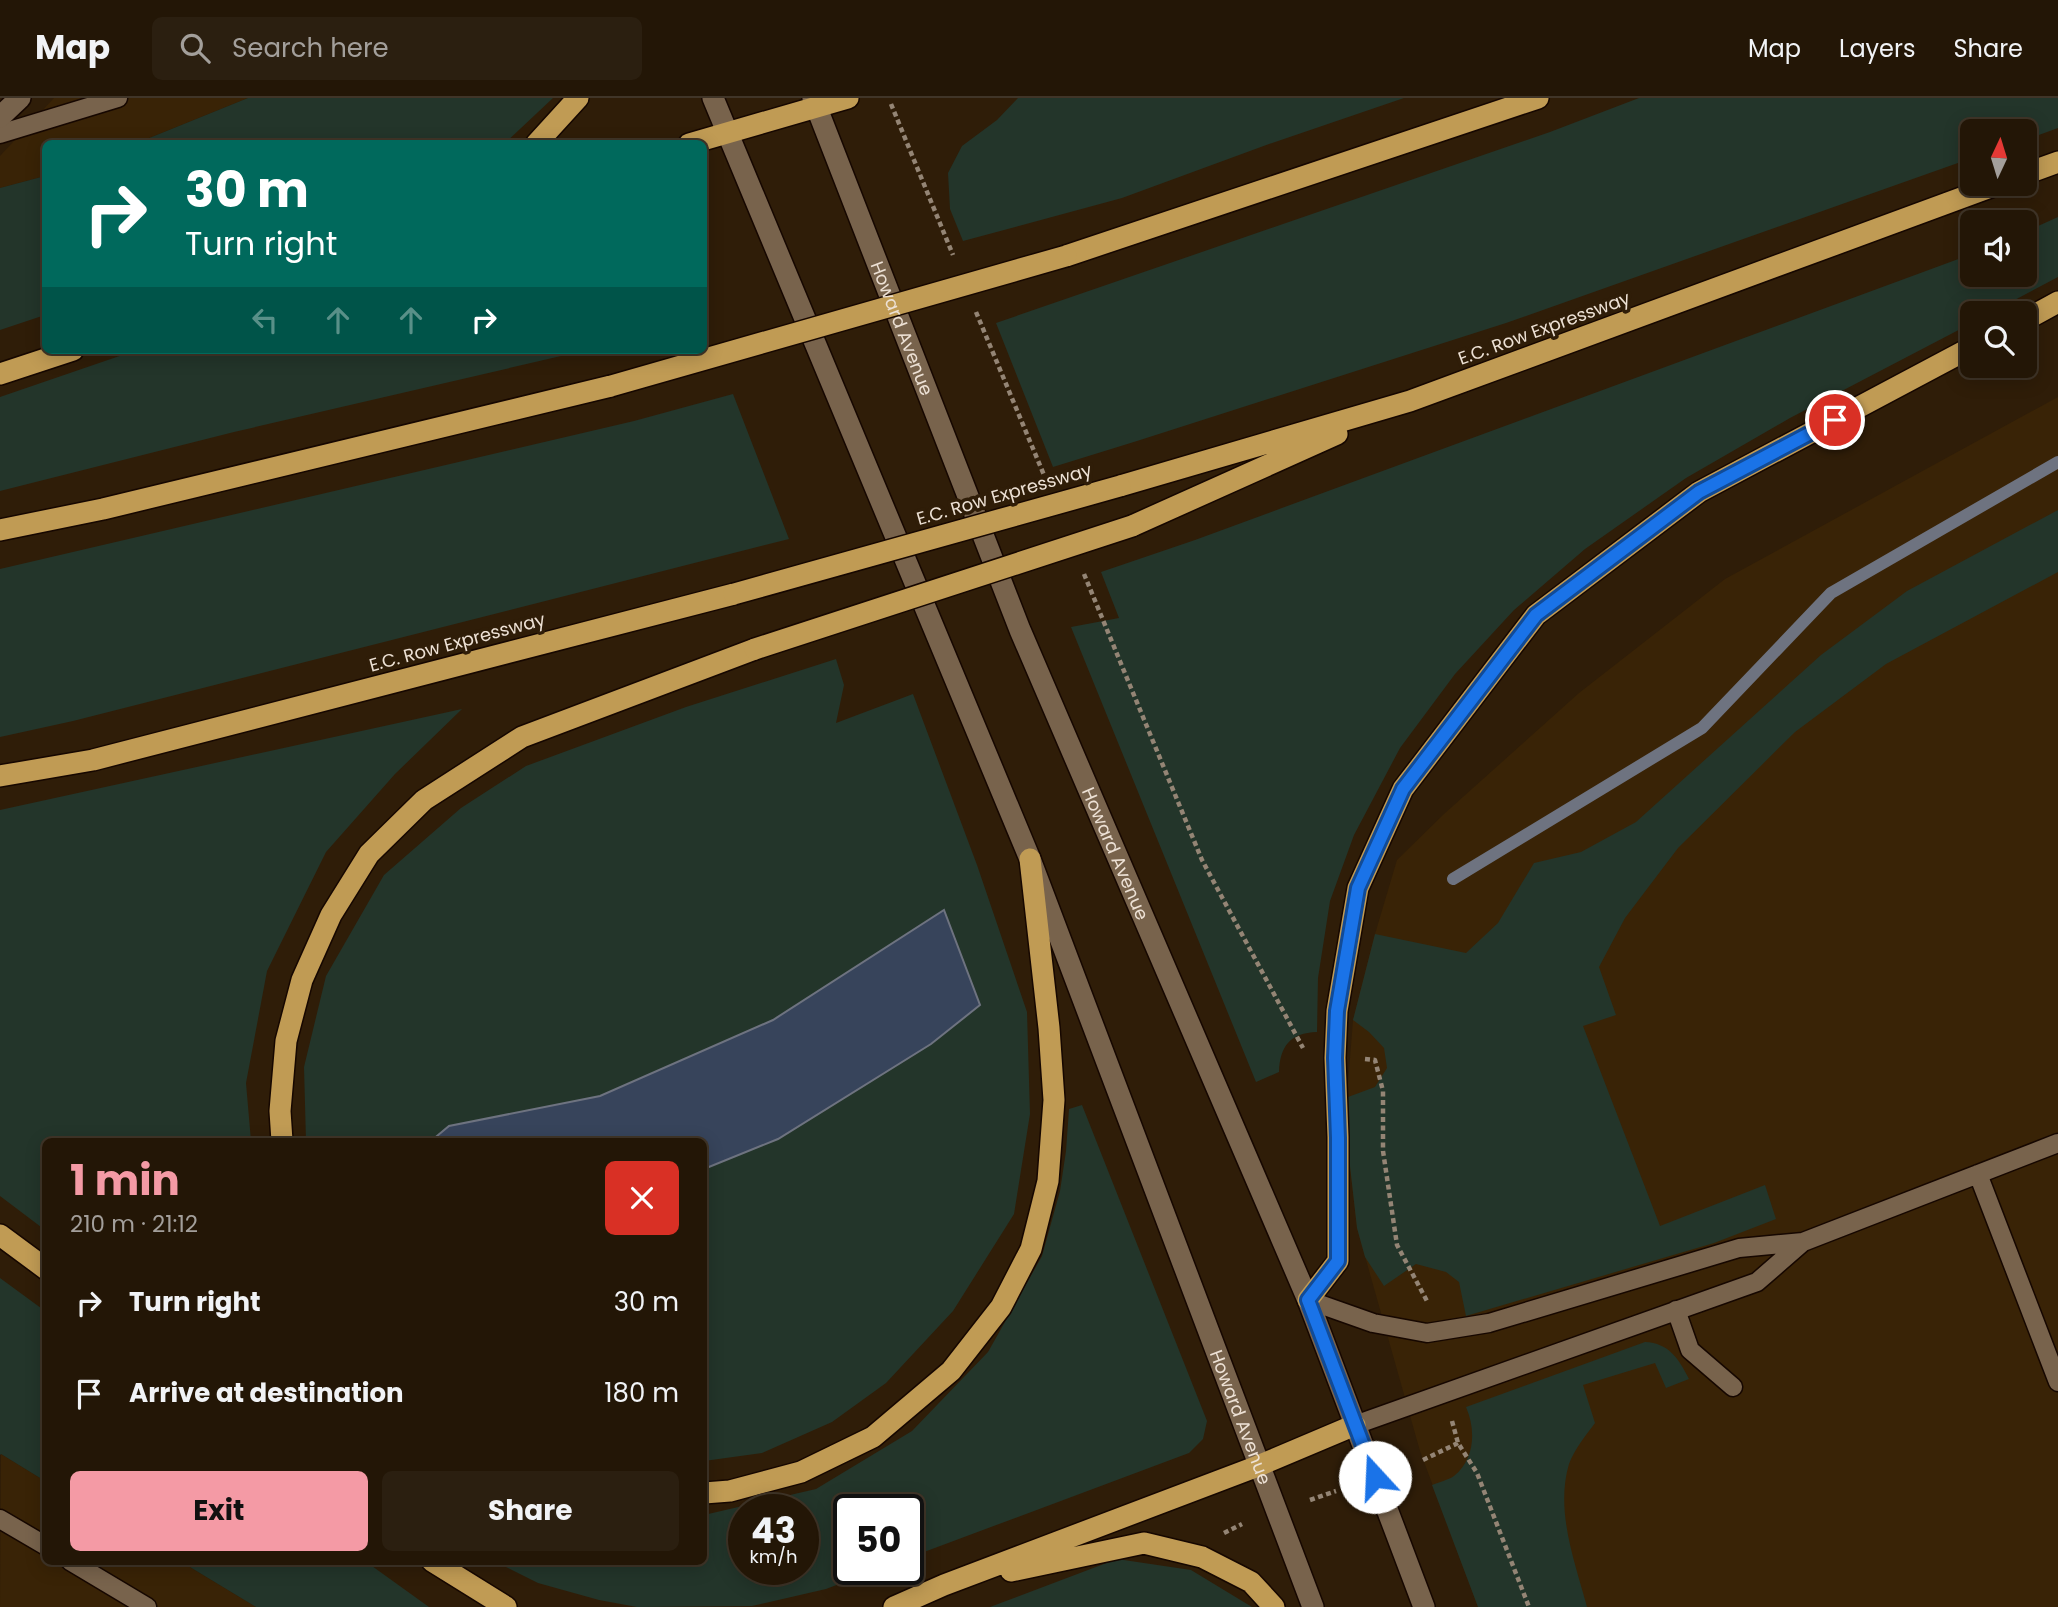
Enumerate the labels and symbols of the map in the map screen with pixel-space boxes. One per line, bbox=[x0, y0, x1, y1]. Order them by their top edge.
north arrow bbox=[1960, 119, 2037, 196]
street label: Howard Avenue bbox=[865, 257, 940, 399]
street label: E.C. Row Expressway bbox=[1455, 285, 1633, 371]
pin bbox=[1805, 390, 1865, 450]
street label: E.C. Row Expressway bbox=[913, 457, 1095, 531]
street label: E.C. Row Expressway bbox=[366, 606, 548, 678]
street label: Howard Avenue bbox=[1076, 783, 1156, 924]
street label: Howard Avenue bbox=[1204, 1346, 1278, 1488]
position arrow bbox=[1338, 1440, 1412, 1514]
speed limit sign: 50 bbox=[833, 1494, 924, 1585]

